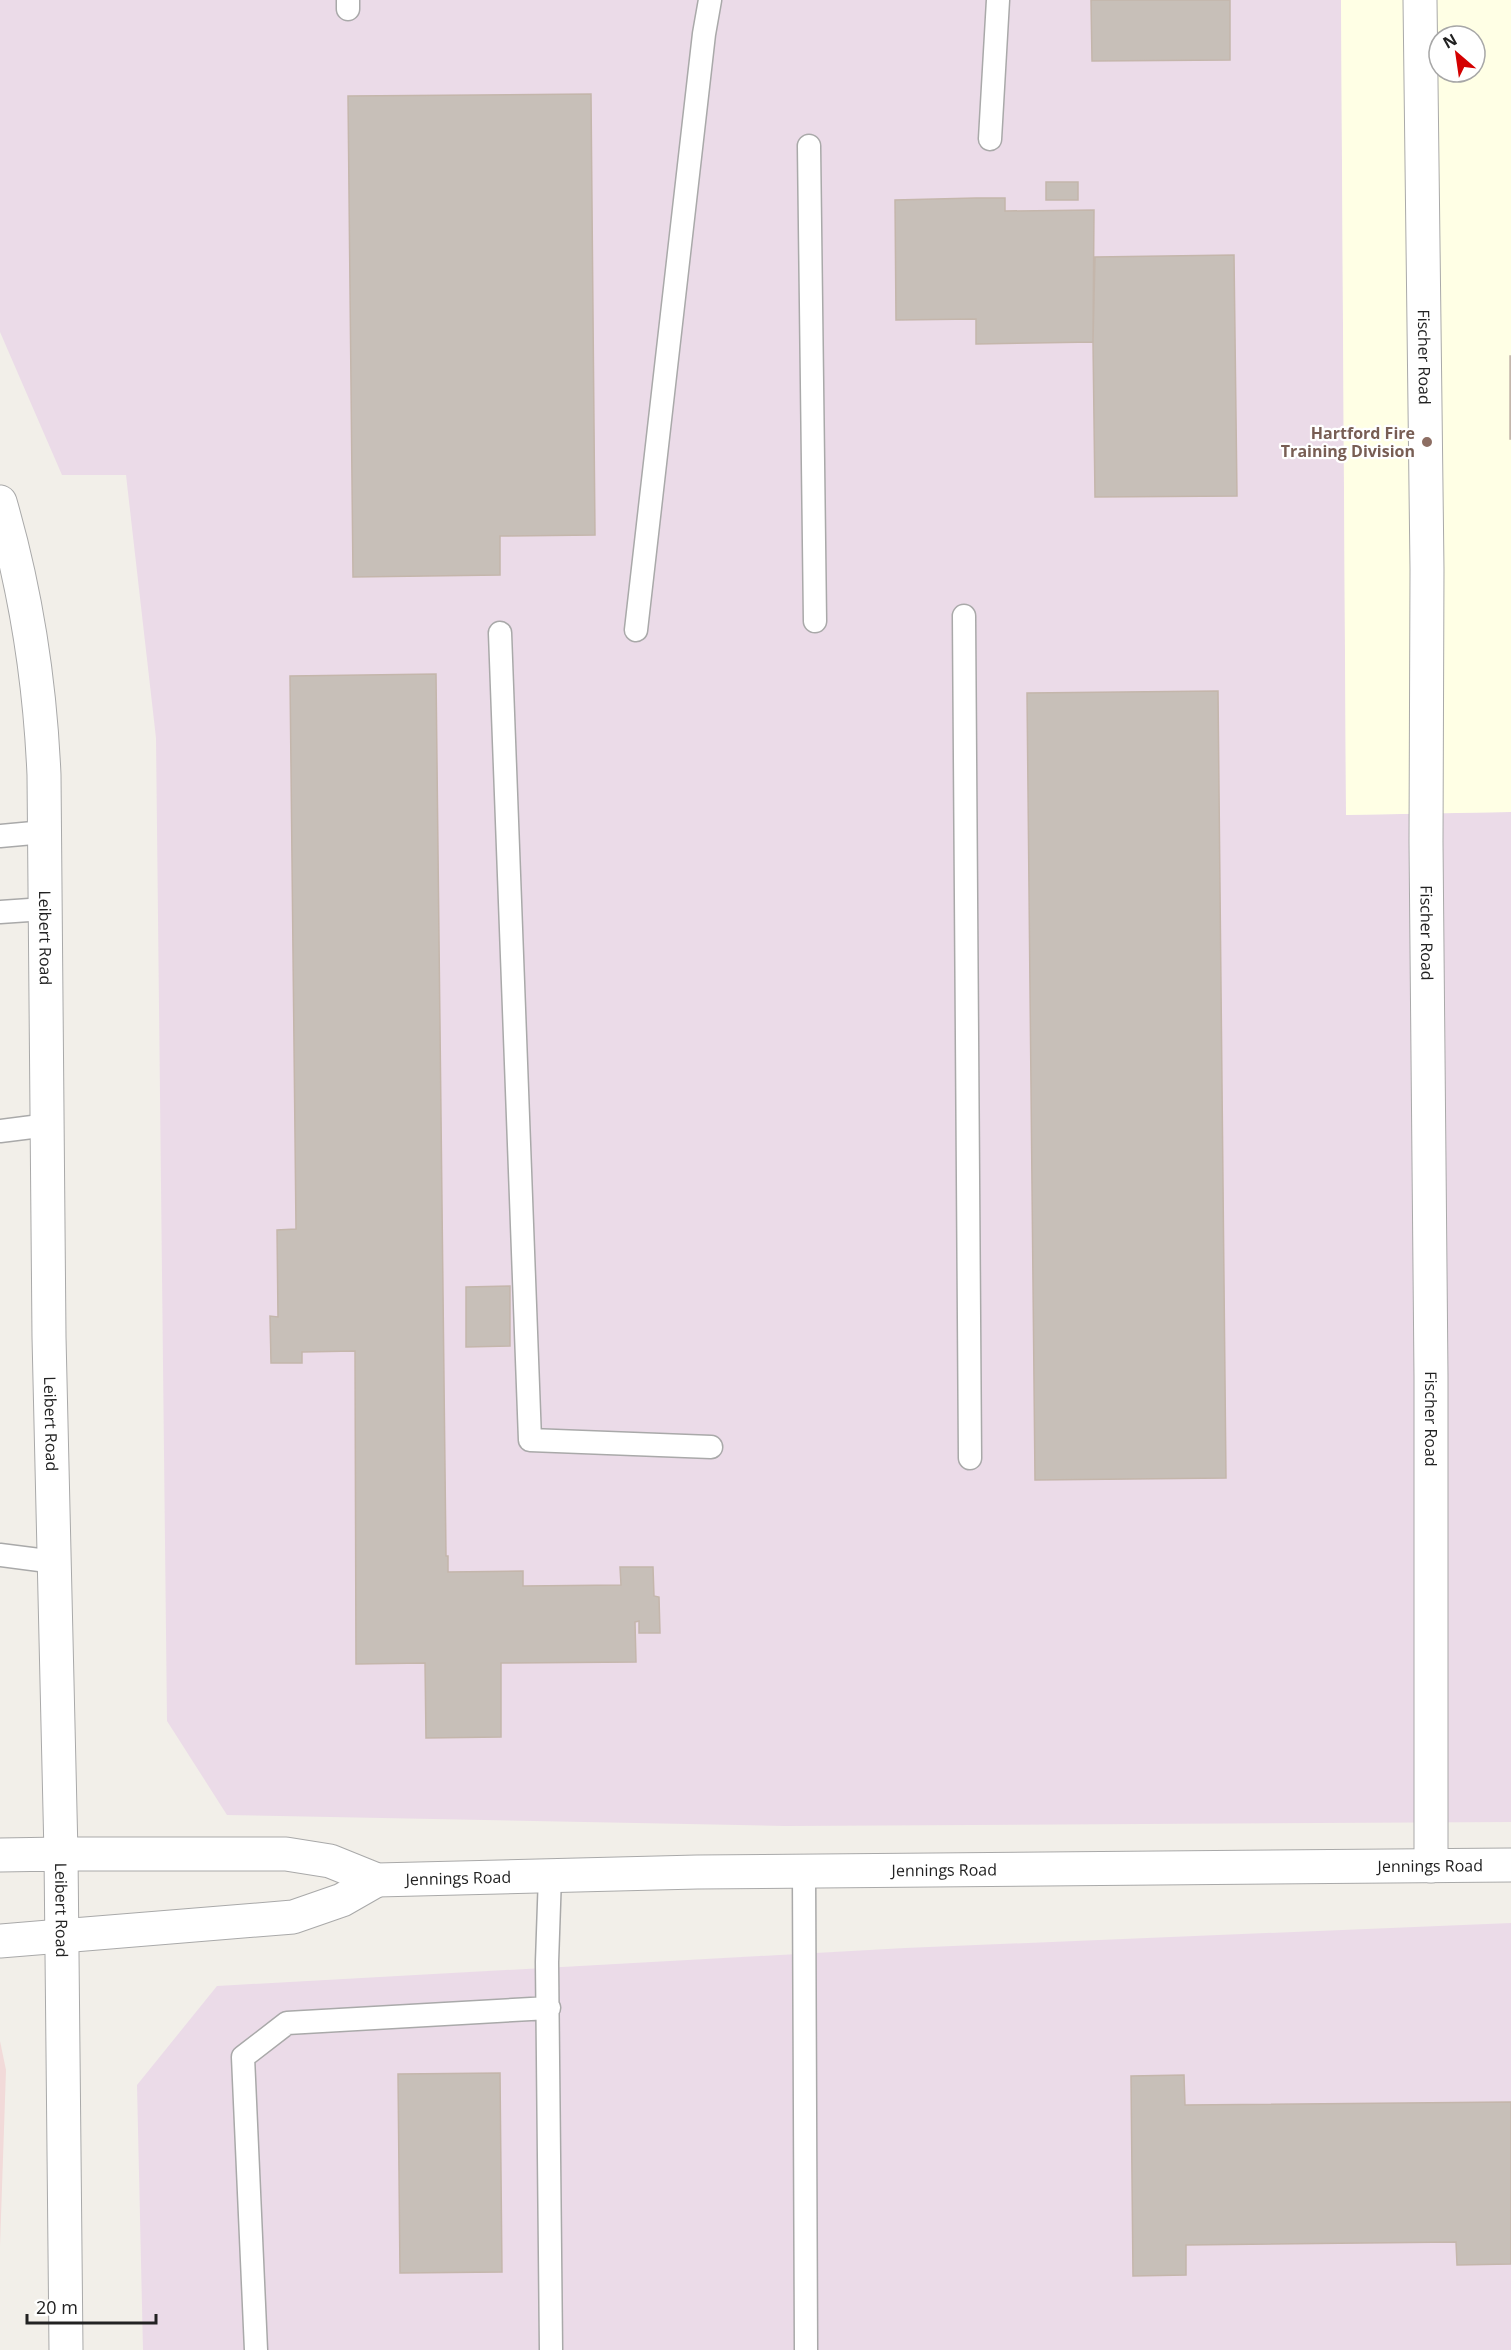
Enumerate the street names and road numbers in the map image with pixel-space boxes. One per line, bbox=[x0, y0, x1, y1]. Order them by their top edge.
street label: Fischer Road bbox=[1413, 309, 1436, 405]
street label: Fischer Road bbox=[1415, 885, 1438, 981]
street label: Leibert Road bbox=[34, 890, 57, 985]
street label: Fischer Road bbox=[1420, 1371, 1442, 1467]
street label: Leibert Road bbox=[39, 1376, 63, 1471]
street label: Jennings Road bbox=[1375, 1854, 1483, 1877]
street label: Jennings Road bbox=[889, 1858, 997, 1881]
street label: Leibert Road bbox=[50, 1862, 73, 1957]
street label: Jennings Road bbox=[403, 1866, 511, 1890]

